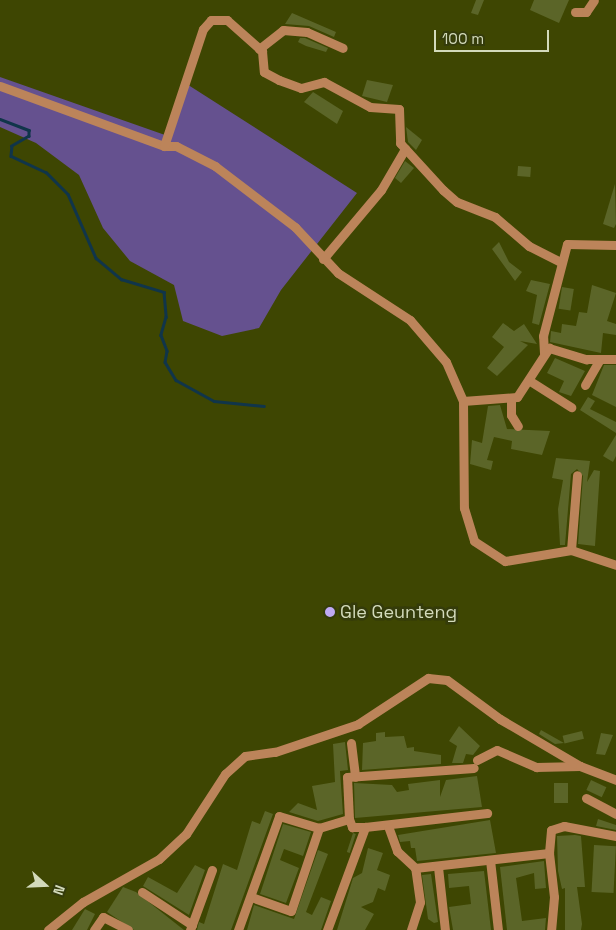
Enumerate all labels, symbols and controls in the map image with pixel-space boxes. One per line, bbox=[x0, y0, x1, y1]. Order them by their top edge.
scale bar bbox=[436, 20, 551, 52]
text: 100 m bbox=[442, 29, 484, 48]
place label: Gle Geunteng bbox=[340, 601, 457, 623]
marker: Gle Geunteng bbox=[324, 606, 336, 618]
north arrow bbox=[20, 860, 70, 910]
text: N bbox=[49, 883, 69, 898]

